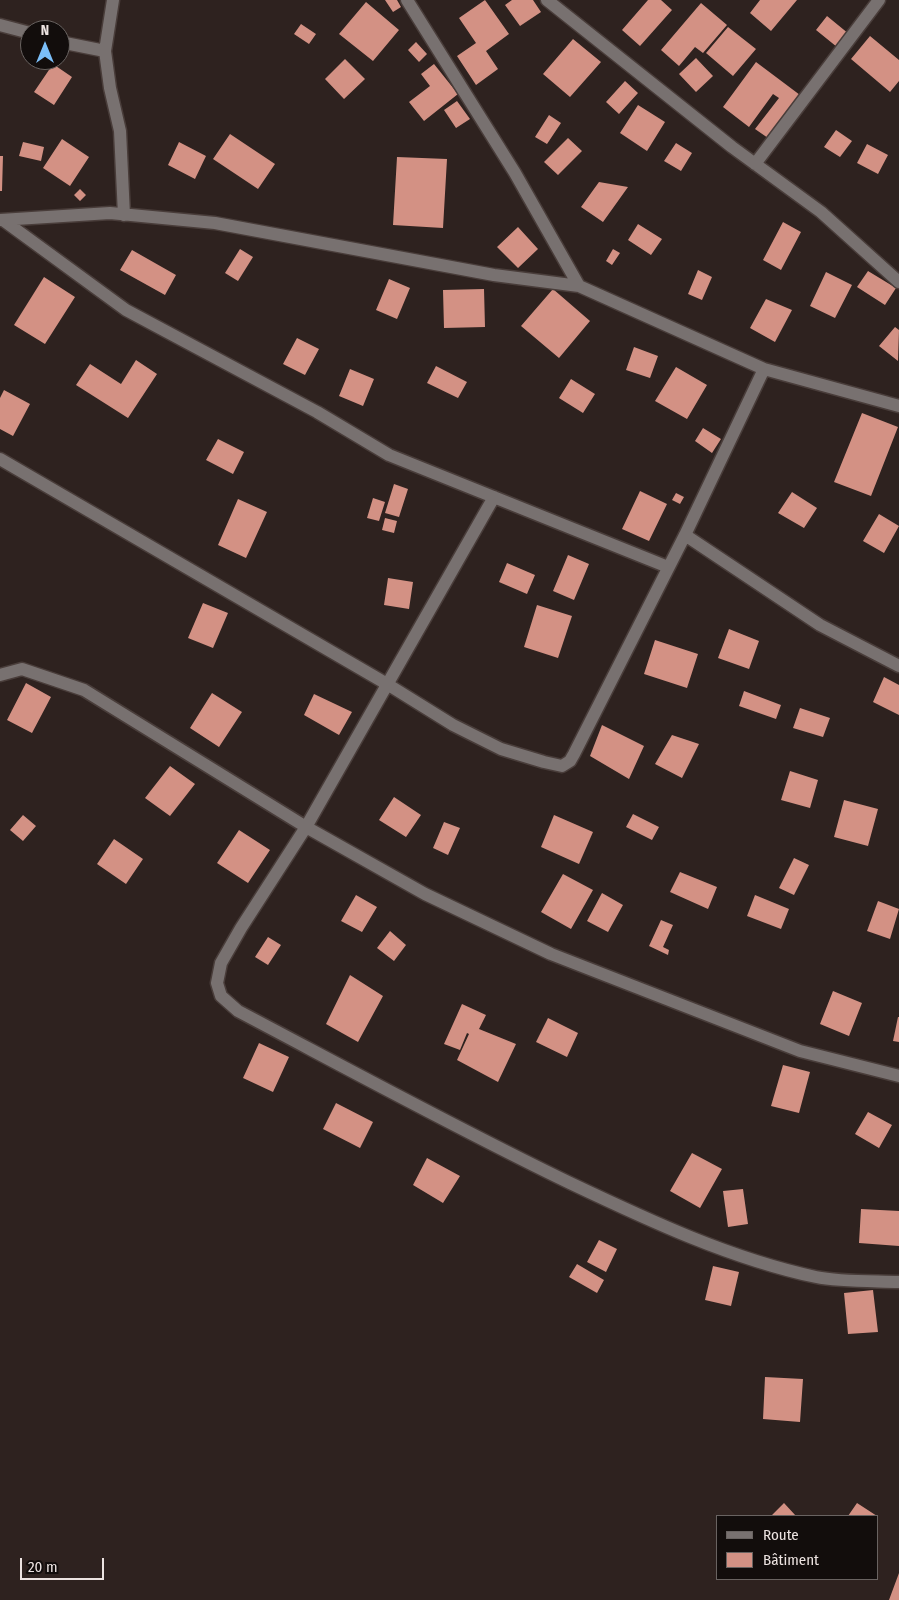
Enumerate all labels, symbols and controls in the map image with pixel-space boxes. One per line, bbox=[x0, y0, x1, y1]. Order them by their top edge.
north arrow bbox=[20, 20, 70, 70]
text: N bbox=[41, 22, 49, 39]
legend bbox=[716, 1515, 879, 1580]
text: Route bbox=[763, 1526, 799, 1544]
scale bar bbox=[22, 1548, 106, 1580]
text: Bâtiment bbox=[763, 1551, 819, 1569]
text: 20 m bbox=[28, 1558, 58, 1576]

